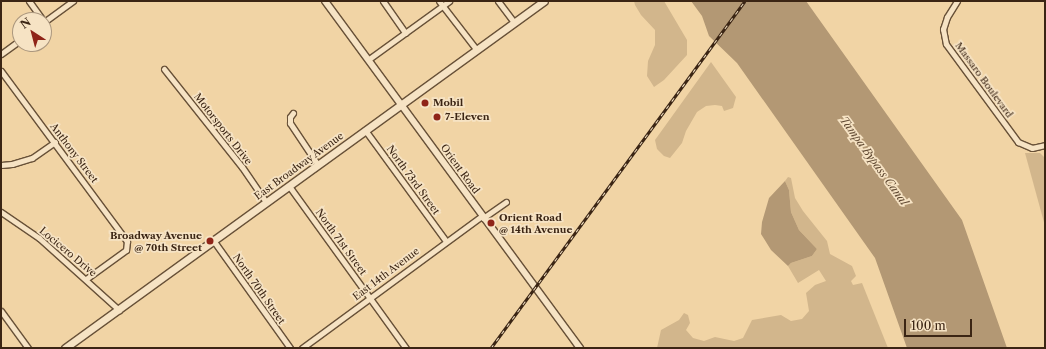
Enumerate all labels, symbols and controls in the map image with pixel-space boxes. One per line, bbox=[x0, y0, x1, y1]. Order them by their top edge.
north arrow bbox=[12, 12, 52, 52]
text: N bbox=[18, 15, 34, 32]
street label: Massaro Boulevard bbox=[953, 40, 1015, 120]
street label: Motorsports Drive bbox=[191, 91, 255, 167]
place label: Mobil bbox=[433, 97, 463, 109]
marker: Mobil bbox=[420, 98, 430, 108]
place label: 7-Eleven bbox=[445, 111, 490, 123]
marker: 7-Eleven bbox=[432, 112, 442, 122]
water label: Tampa Bypass Canal bbox=[837, 114, 911, 208]
street label: Anthony Street bbox=[47, 121, 101, 185]
street label: East Broadway Avenue bbox=[252, 129, 346, 203]
street label: Orient Road bbox=[438, 142, 482, 196]
street label: North 73rd Street bbox=[384, 143, 442, 217]
street label: North 71st Street bbox=[313, 207, 369, 277]
place label: Orient Road @ 14th Avenue bbox=[499, 211, 573, 234]
marker: Orient Road @ 14th Avenue bbox=[486, 218, 496, 228]
street label: Locicero Drive bbox=[37, 225, 99, 279]
place label: Broadway Avenue @ 70th Street bbox=[109, 229, 202, 252]
marker: Broadway Avenue @ 70th Street bbox=[205, 236, 215, 246]
street label: East 14th Avenue bbox=[350, 245, 422, 303]
street label: North 70th Street bbox=[230, 252, 288, 326]
scale bar bbox=[906, 311, 974, 337]
text: 100 m bbox=[911, 318, 946, 333]

